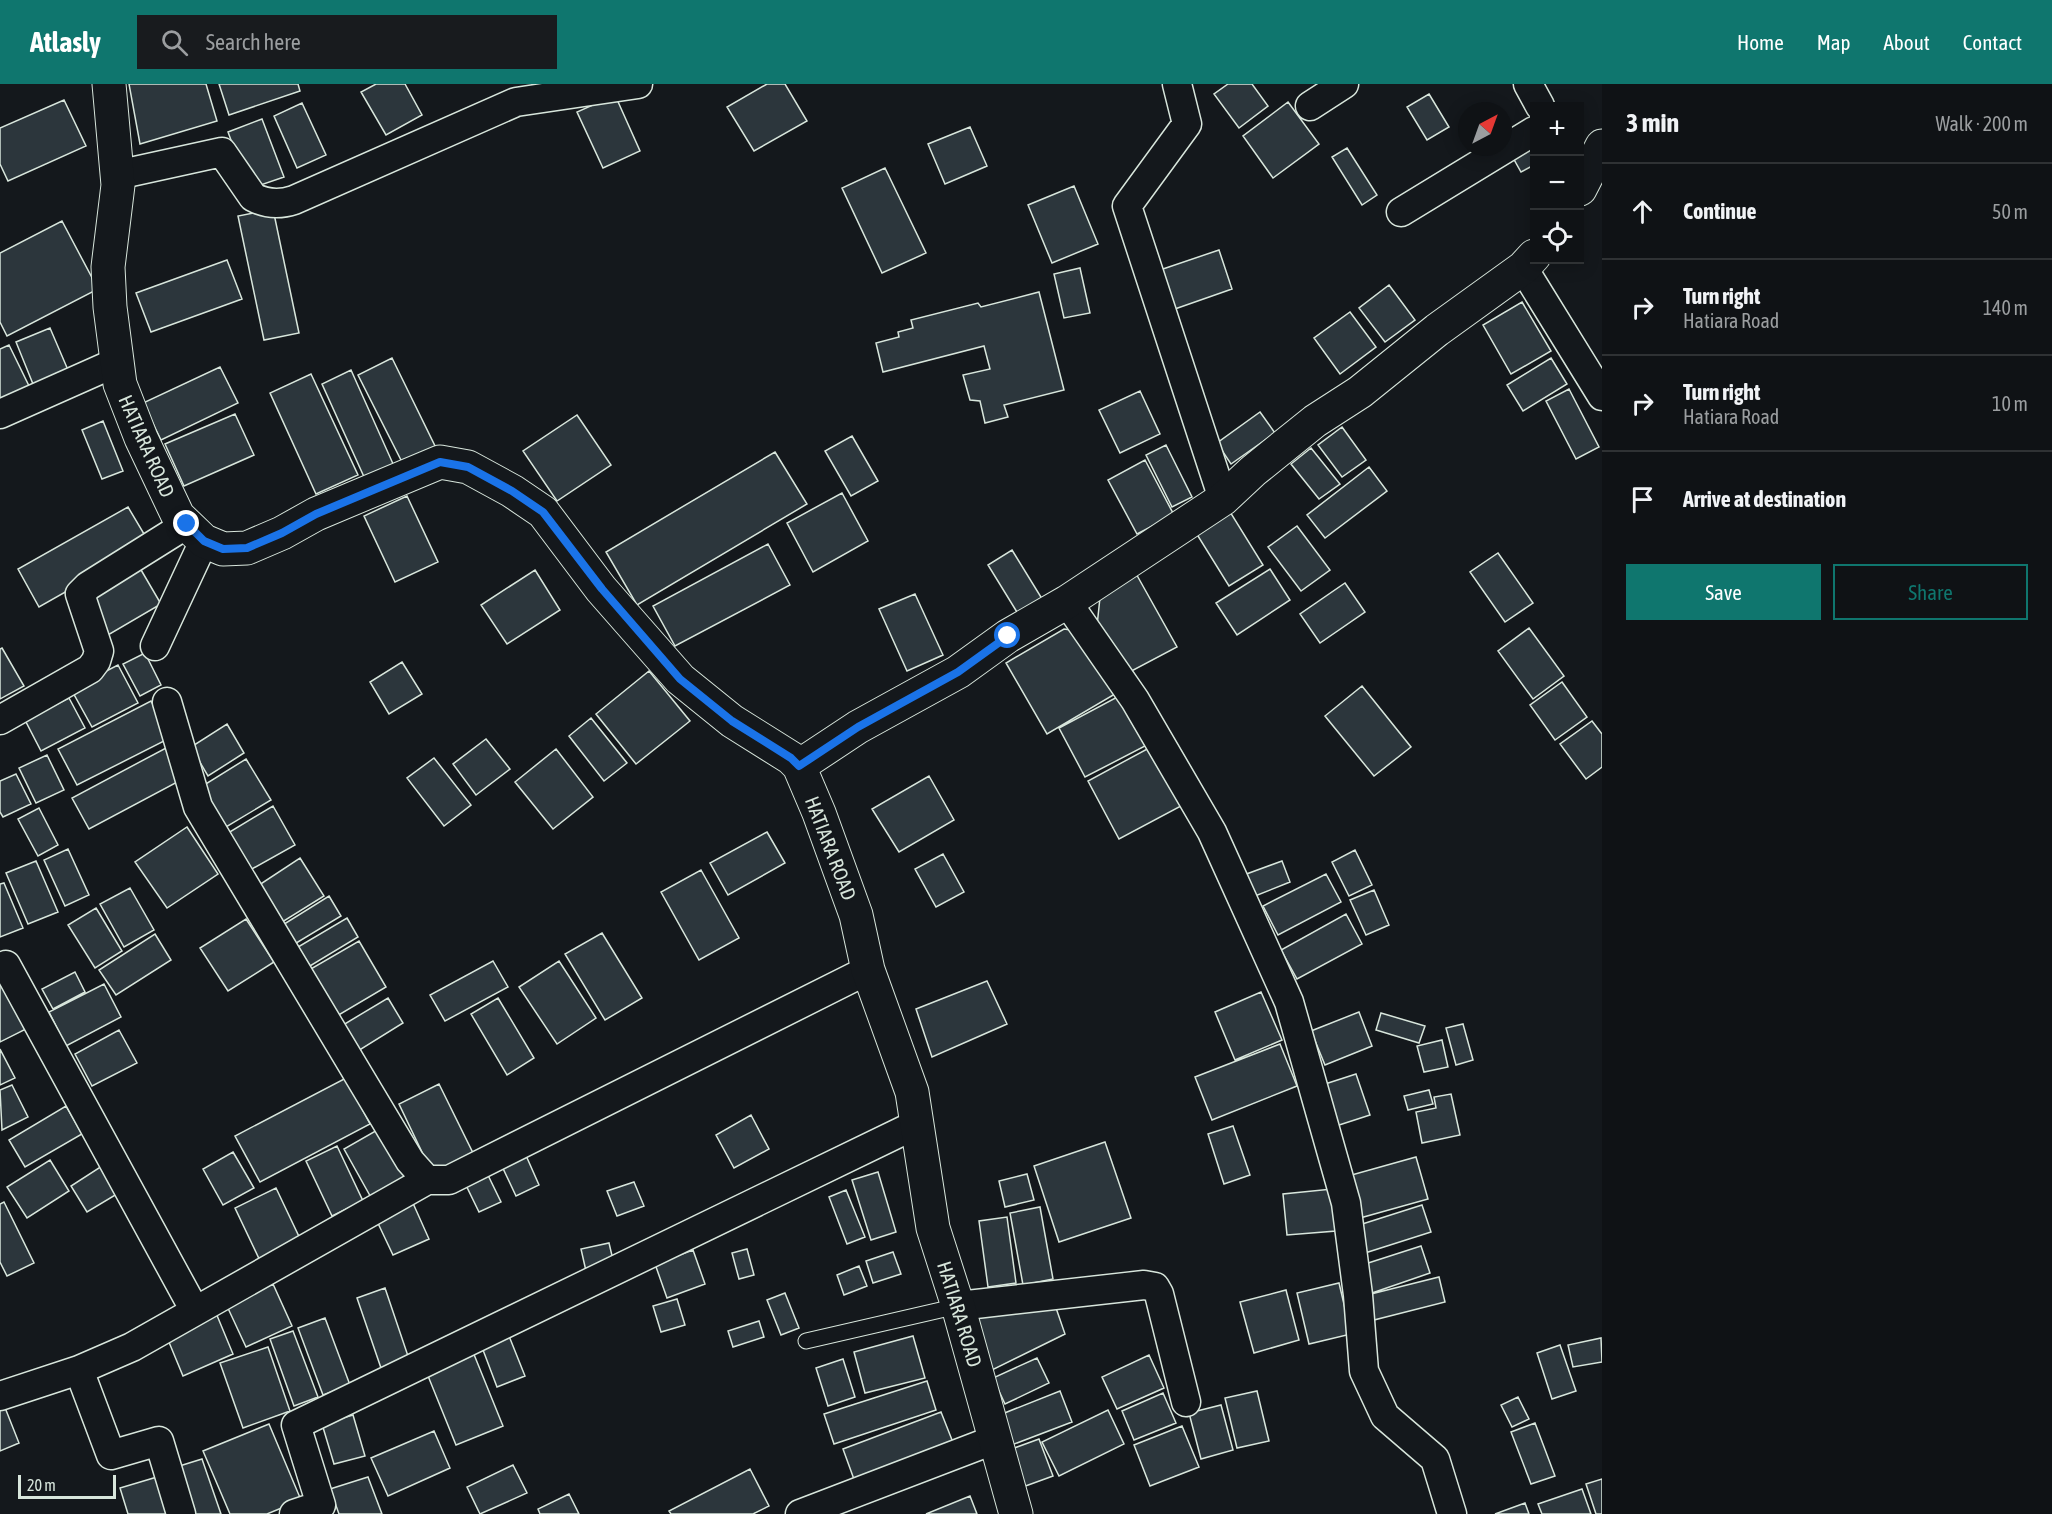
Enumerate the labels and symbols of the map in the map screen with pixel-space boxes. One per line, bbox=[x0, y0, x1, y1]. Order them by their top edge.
north arrow bbox=[1458, 102, 1512, 156]
street label: HATIARA ROAD bbox=[114, 391, 180, 501]
route end bbox=[173, 510, 199, 536]
route start bbox=[994, 622, 1020, 648]
street label: HATIARA ROAD bbox=[801, 793, 861, 903]
street label: HATIARA ROAD bbox=[933, 1258, 987, 1370]
scale bar bbox=[18, 1472, 116, 1500]

